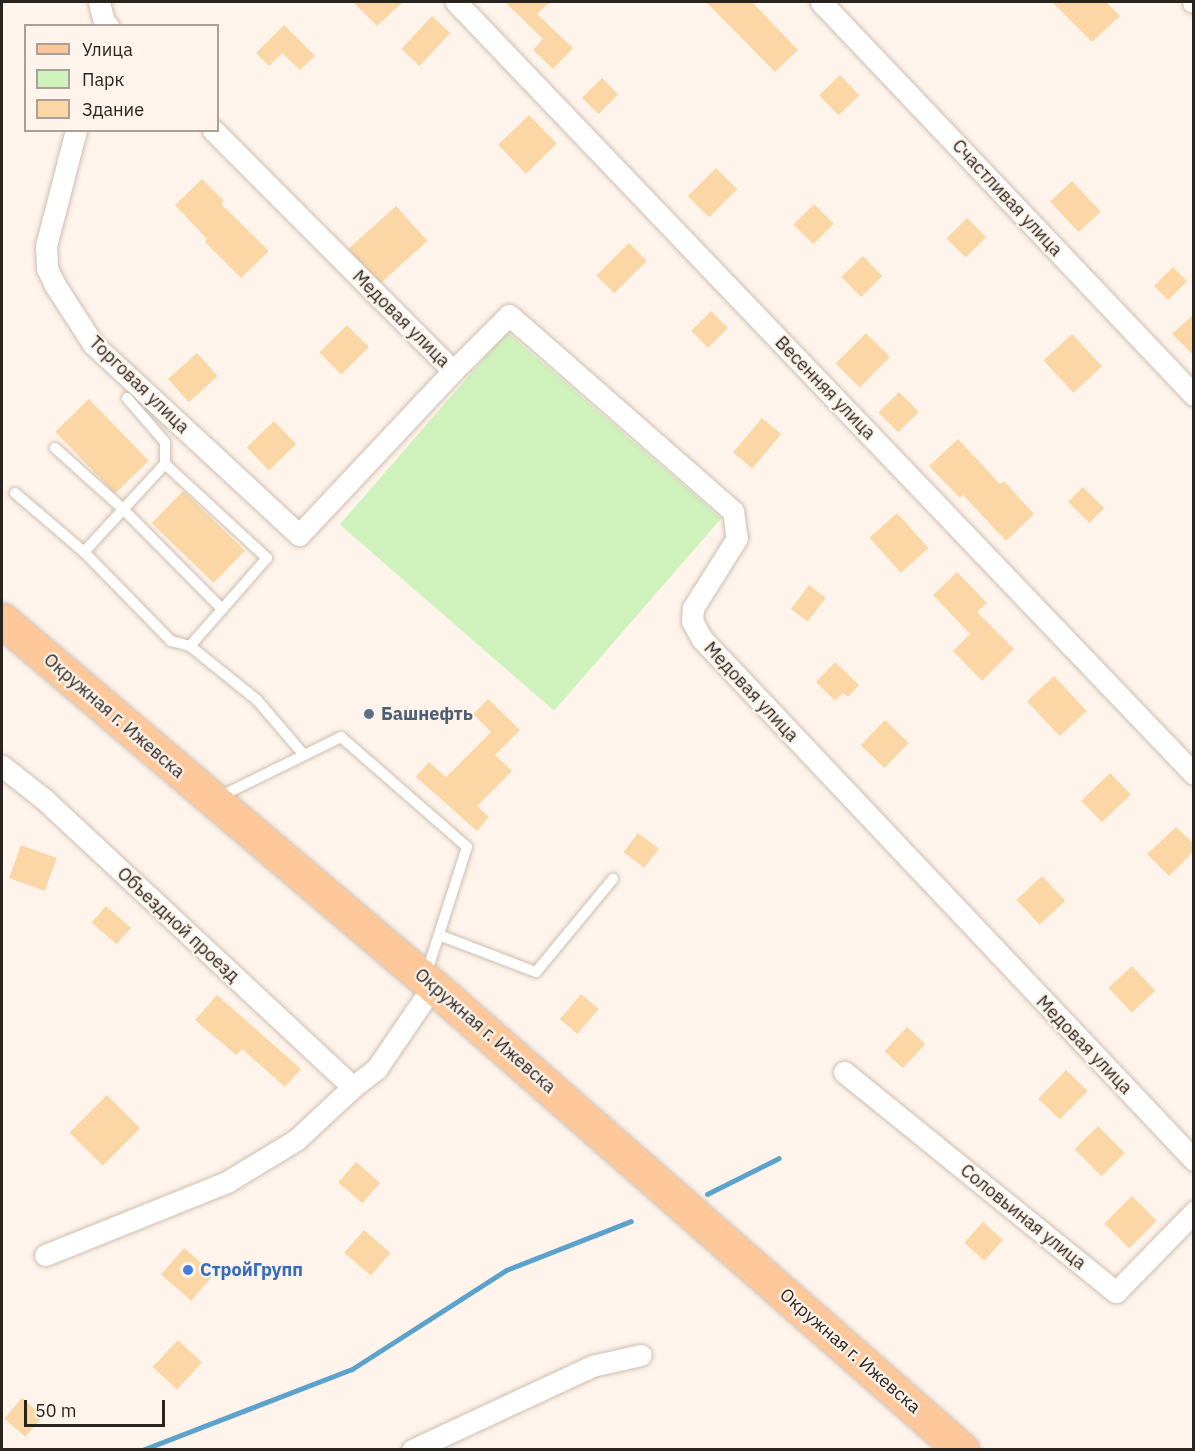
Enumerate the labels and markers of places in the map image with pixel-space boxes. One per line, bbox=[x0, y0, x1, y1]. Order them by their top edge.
place label: Башнефть bbox=[381, 703, 473, 725]
marker: Башнефть bbox=[362, 707, 376, 721]
place label: СтройГрупп bbox=[200, 1259, 303, 1281]
marker: СтройГрупп bbox=[181, 1263, 195, 1277]

